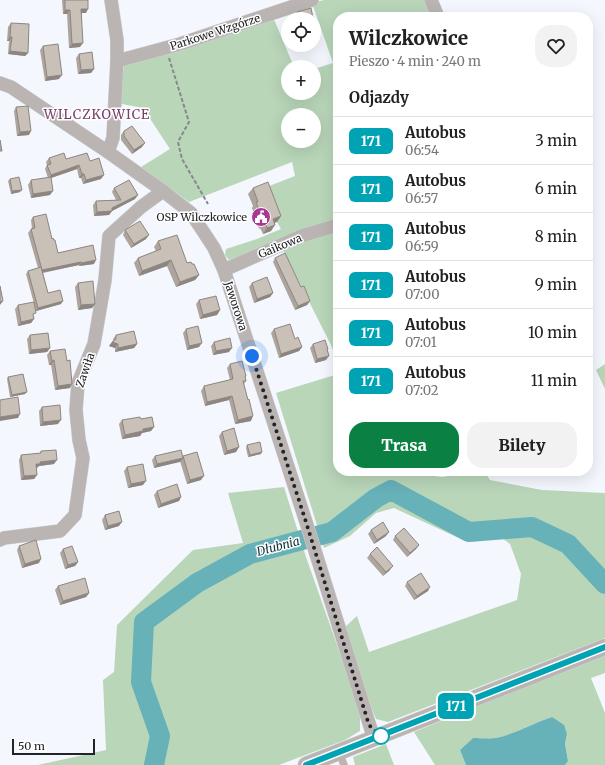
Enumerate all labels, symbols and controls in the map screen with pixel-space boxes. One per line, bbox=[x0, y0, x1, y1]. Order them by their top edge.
street label: Parkowe Wzgórze bbox=[168, 11, 262, 53]
map controls bbox=[281, 12, 321, 148]
button: locate bbox=[281, 12, 321, 52]
button: heart bbox=[535, 25, 577, 67]
text: Wilczkowice bbox=[349, 26, 468, 50]
text: Pieszo · 4 min · 240 m bbox=[349, 53, 481, 70]
button: + bbox=[281, 60, 321, 100]
text: Odjazdy bbox=[349, 88, 409, 107]
district label: WILCZKOWICE bbox=[43, 106, 150, 123]
button: − bbox=[281, 108, 321, 148]
text: Autobus bbox=[405, 123, 466, 142]
text: 3 min bbox=[535, 131, 577, 150]
text: 171 bbox=[361, 132, 381, 150]
text: 06:54 bbox=[405, 142, 439, 159]
text: Autobus bbox=[405, 171, 466, 190]
text: 6 min bbox=[535, 179, 577, 198]
text: 171 bbox=[361, 180, 381, 198]
text: 06:57 bbox=[405, 190, 438, 207]
public building icon: OSP Wilczkowice bbox=[250, 206, 272, 228]
place label: OSP Wilczkowice bbox=[157, 210, 247, 224]
text: Autobus bbox=[405, 219, 466, 238]
text: 8 min bbox=[535, 227, 577, 246]
text: 171 bbox=[361, 228, 381, 246]
street label: Gaikowa bbox=[256, 231, 304, 261]
text: 06:59 bbox=[405, 238, 439, 255]
text: Autobus bbox=[405, 267, 466, 286]
text: 9 min bbox=[535, 275, 577, 294]
text: 171 bbox=[361, 276, 381, 294]
street label: Jaworowa bbox=[221, 278, 251, 333]
text: 07:00 bbox=[405, 286, 440, 303]
text: Autobus bbox=[405, 315, 466, 334]
text: 10 min bbox=[528, 323, 577, 342]
text: 171 bbox=[361, 324, 381, 342]
text: 07:01 bbox=[405, 334, 437, 351]
your location bbox=[242, 346, 262, 366]
street label: Zawiła bbox=[73, 351, 97, 389]
text: Autobus bbox=[405, 363, 466, 382]
text: 11 min bbox=[531, 371, 577, 390]
text: 171 bbox=[361, 372, 381, 390]
text: 07:02 bbox=[405, 382, 439, 399]
button: Trasa bbox=[349, 422, 459, 468]
button: Bilety bbox=[467, 422, 577, 468]
water label: Dłubnia bbox=[254, 533, 301, 559]
line badge: 171 bbox=[433, 693, 479, 719]
text: 171 bbox=[446, 697, 466, 715]
unlabelled marker bbox=[372, 727, 390, 745]
scale bar bbox=[12, 737, 95, 756]
text: 50 m bbox=[18, 739, 45, 753]

